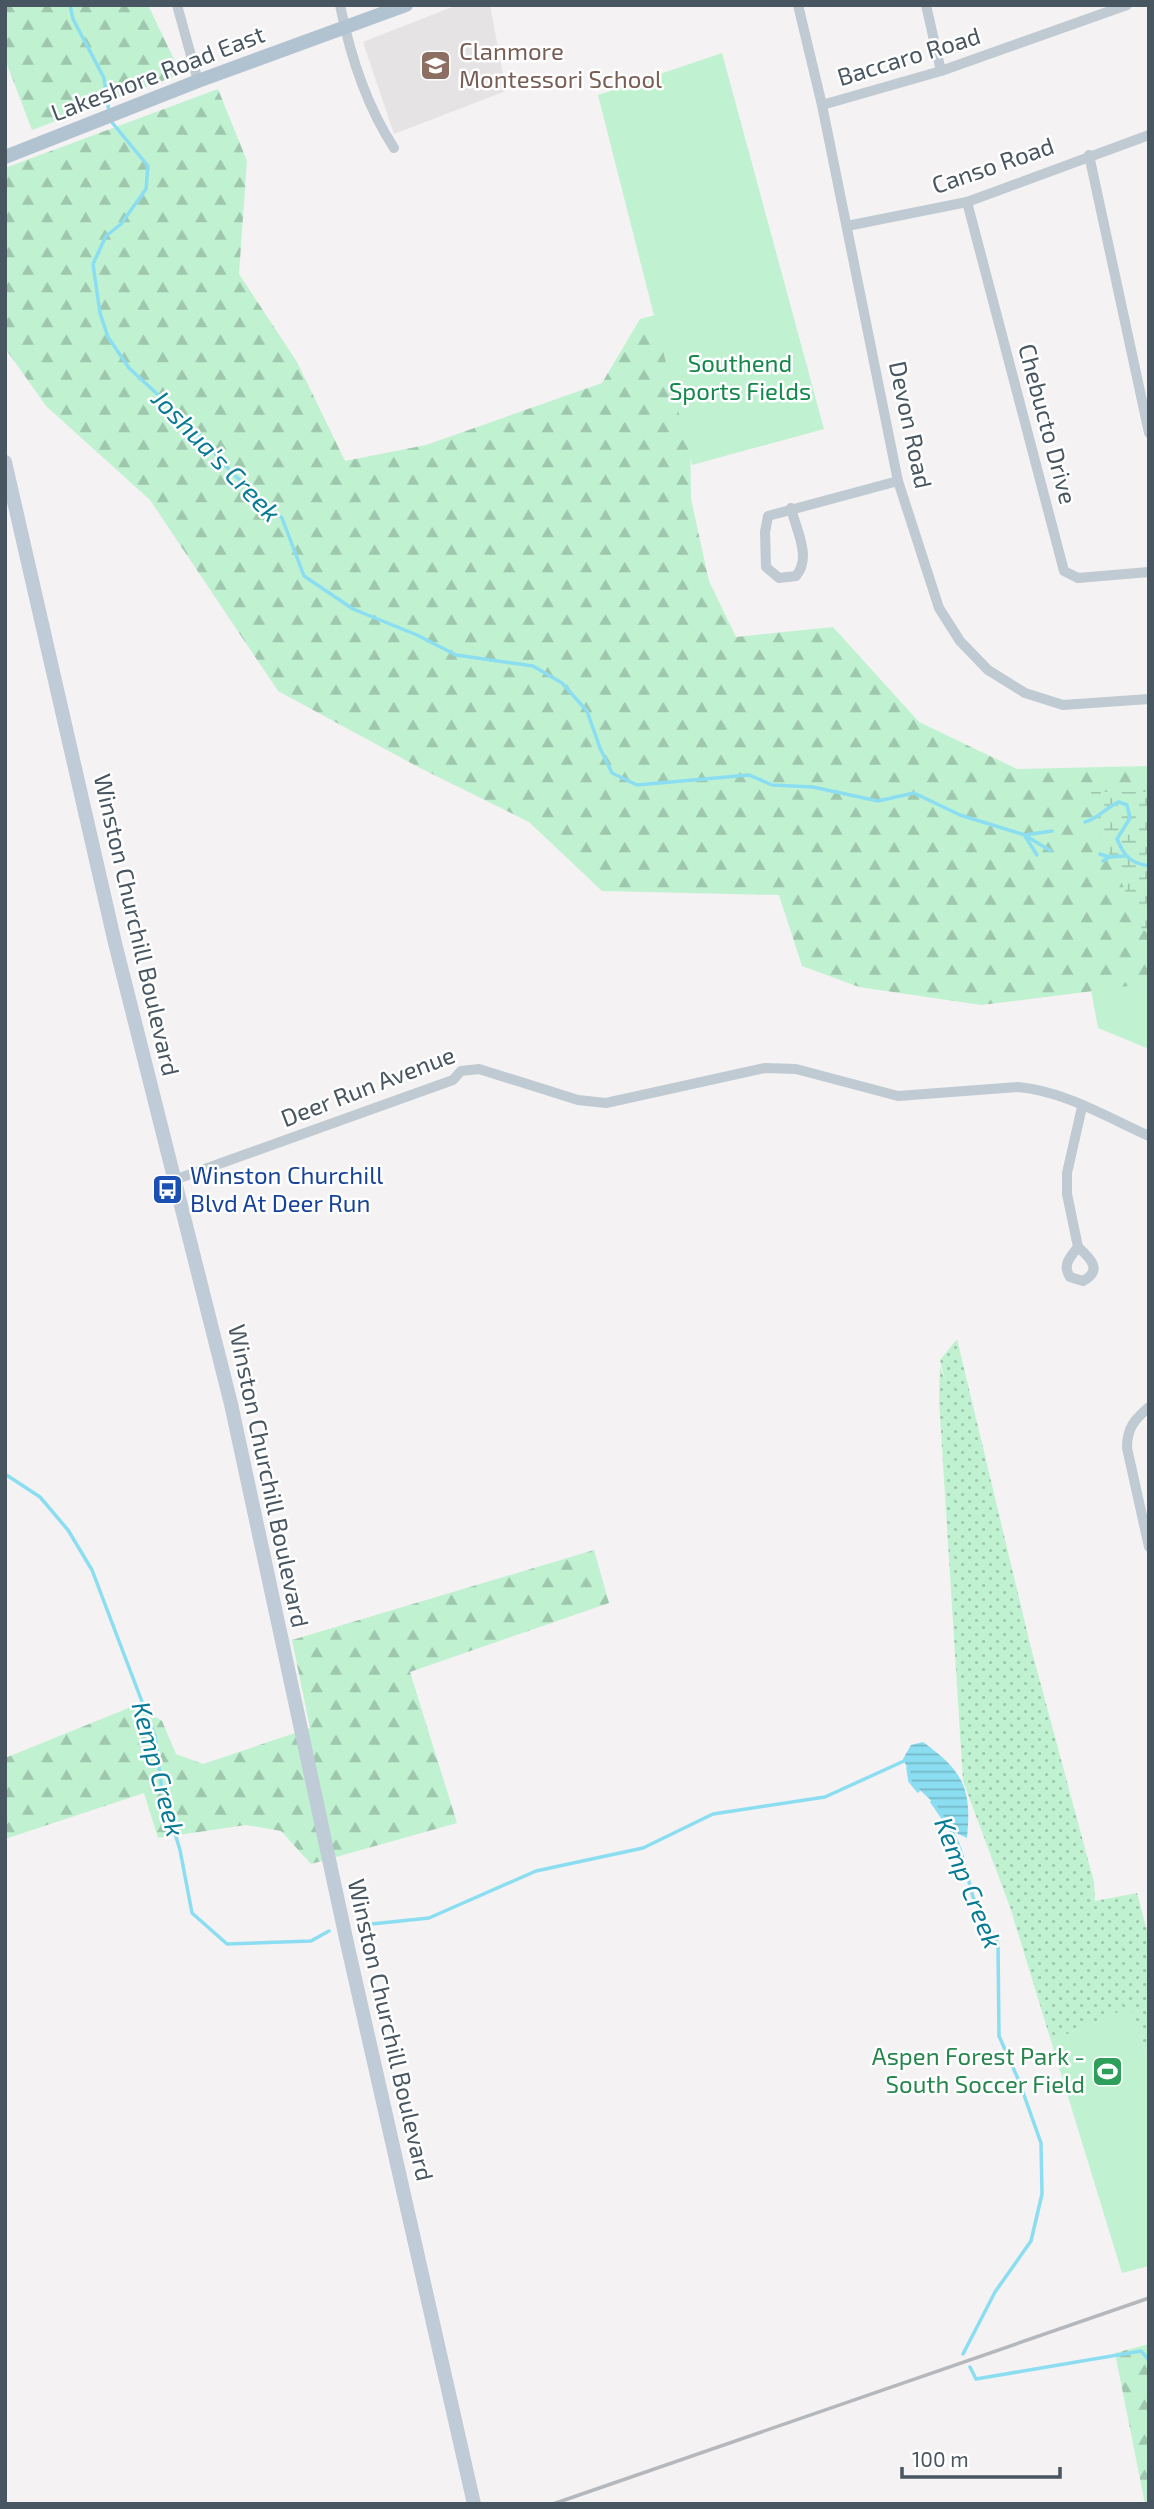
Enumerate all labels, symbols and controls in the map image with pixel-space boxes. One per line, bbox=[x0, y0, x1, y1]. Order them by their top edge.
street label: Lakeshore Road East bbox=[47, 19, 268, 127]
street label: Baccaro Road bbox=[834, 20, 984, 91]
place label: Clanmore Montessori School bbox=[459, 36, 662, 93]
school or university icon: Clanmore Montessori School bbox=[419, 49, 453, 83]
street label: Canso Road bbox=[928, 130, 1057, 199]
street label: Chebucto Drive bbox=[1013, 340, 1084, 507]
park label: Southend Sports Fields bbox=[669, 348, 811, 405]
street label: Devon Road bbox=[884, 358, 939, 491]
water label: Joshua's Creek bbox=[146, 382, 288, 528]
street label: Winston Churchill Boulevard bbox=[89, 771, 186, 1079]
street label: Deer Run Avenue bbox=[276, 1039, 458, 1132]
place label: Winston Churchill Blvd At Deer Run bbox=[190, 1160, 383, 1217]
bus stop icon: Winston Churchill Blvd At Deer Run bbox=[150, 1173, 184, 1207]
street label: Winston Churchill Boulevard bbox=[223, 1321, 316, 1630]
water label: Kemp Creek bbox=[127, 1698, 192, 1840]
water label: Kemp Creek bbox=[929, 1812, 1010, 1953]
street label: Winston Churchill Boulevard bbox=[343, 1876, 440, 2184]
place label: Aspen Forest Park - South Soccer Field bbox=[872, 2041, 1085, 2098]
sports icon: Aspen Forest Park - South Soccer Field bbox=[1091, 2054, 1125, 2088]
scale bar bbox=[902, 2436, 1060, 2480]
text: 100 m bbox=[912, 2446, 969, 2471]

